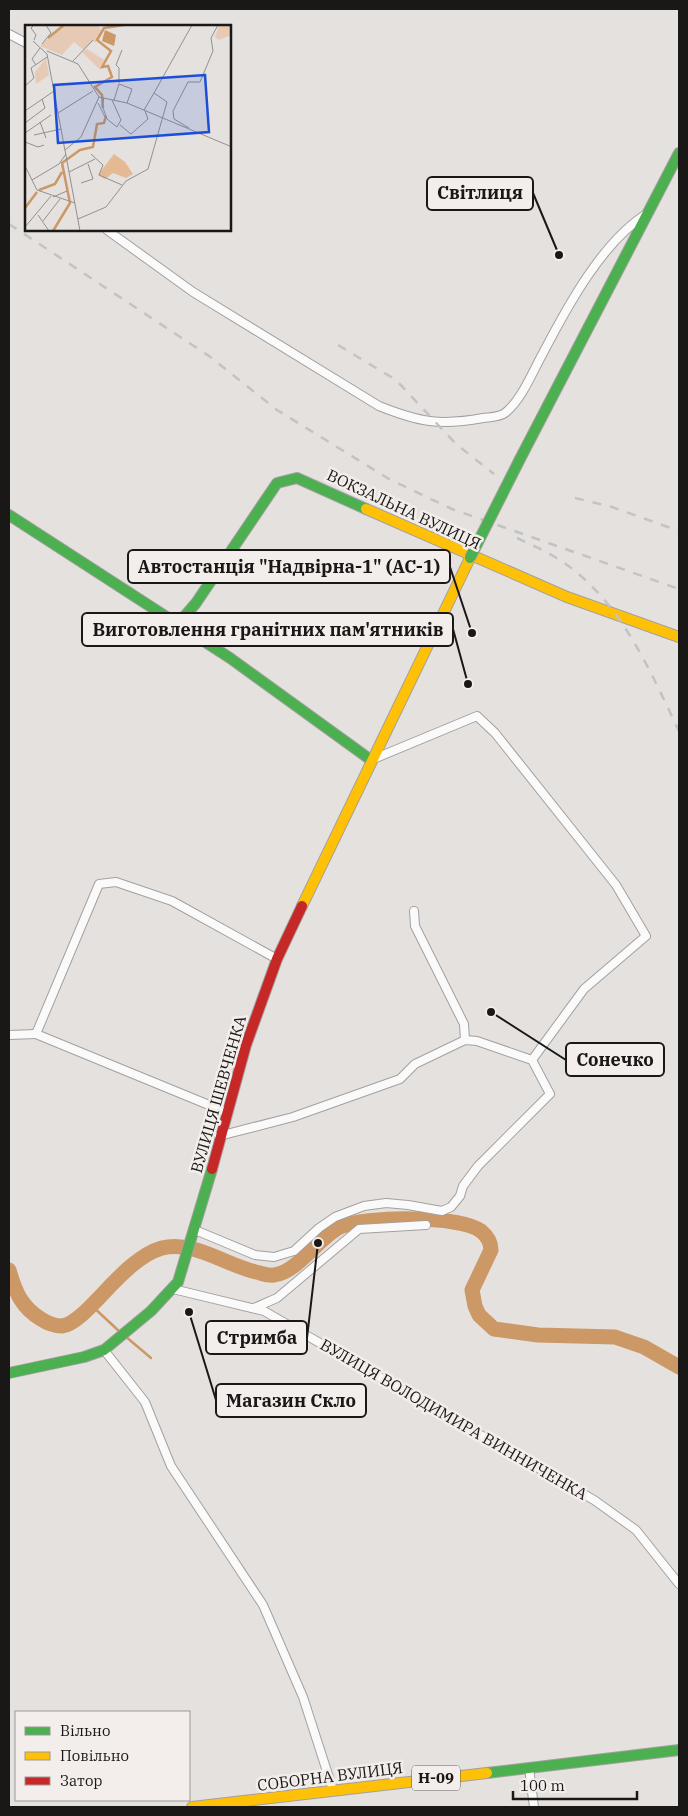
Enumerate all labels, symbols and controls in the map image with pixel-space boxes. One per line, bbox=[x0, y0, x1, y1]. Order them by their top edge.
inset map bbox=[25, 25, 231, 231]
callout: Світлиця bbox=[427, 177, 533, 210]
text: Світлиця bbox=[437, 181, 523, 204]
street label: ВОКЗАЛЬНА ВУЛИЦЯ bbox=[324, 464, 484, 554]
callout: Автостанція "Надвірна-1" (АС-1) bbox=[128, 550, 450, 583]
text: Автостанція "Надвірна-1" (АС-1) bbox=[138, 555, 440, 578]
callout: Виготовлення гранітних пам'ятників bbox=[82, 613, 453, 646]
text: Виготовлення гранітних пам'ятників bbox=[92, 618, 444, 641]
street label: ВУЛИЦЯ ШЕВЧЕНКА bbox=[186, 1013, 250, 1175]
callout: Сонечко bbox=[566, 1043, 664, 1076]
text: Сонечко bbox=[576, 1048, 654, 1071]
callout: Стримба bbox=[206, 1321, 307, 1354]
text: Стримба bbox=[217, 1326, 297, 1349]
street label: ВУЛИЦЯ ВОЛОДИМИРА ВИННИЧЕНКА bbox=[317, 1334, 591, 1504]
callout: Магазин Скло bbox=[216, 1384, 366, 1417]
text: Магазин Скло bbox=[226, 1389, 356, 1412]
legend bbox=[15, 1711, 190, 1801]
text: Вільно bbox=[60, 1721, 110, 1740]
text: Повільно bbox=[60, 1746, 129, 1765]
street label: СОБОРНА ВУЛИЦЯ bbox=[256, 1757, 404, 1795]
road number: Н-09 bbox=[412, 1766, 460, 1790]
scale bar bbox=[513, 1768, 637, 1800]
text: Затор bbox=[60, 1771, 103, 1790]
text: 100 m bbox=[520, 1776, 565, 1795]

